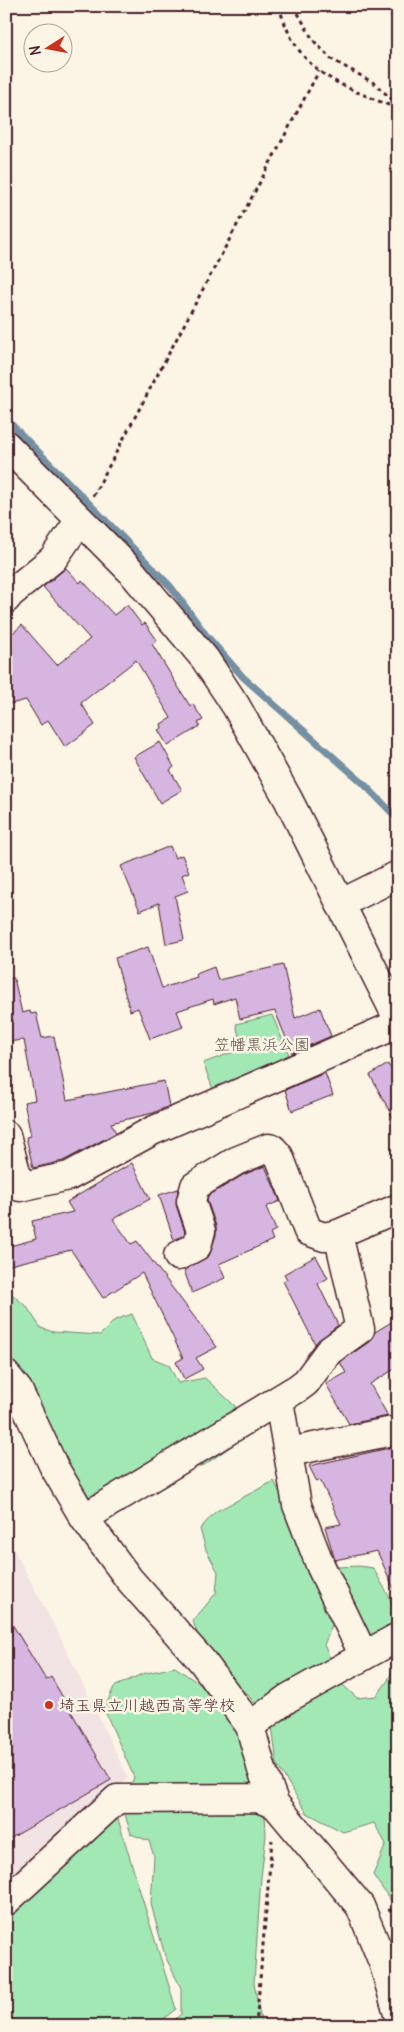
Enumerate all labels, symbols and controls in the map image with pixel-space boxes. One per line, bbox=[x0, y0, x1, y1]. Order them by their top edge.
north arrow bbox=[22, 22, 72, 72]
text: N bbox=[25, 44, 45, 57]
park label: 笠幡黒浜公園 bbox=[214, 1034, 310, 1054]
place label: 埼玉県立川越西高等学校 bbox=[59, 1695, 235, 1715]
marker: 埼玉県立川越西高等学校 bbox=[43, 1699, 55, 1711]

